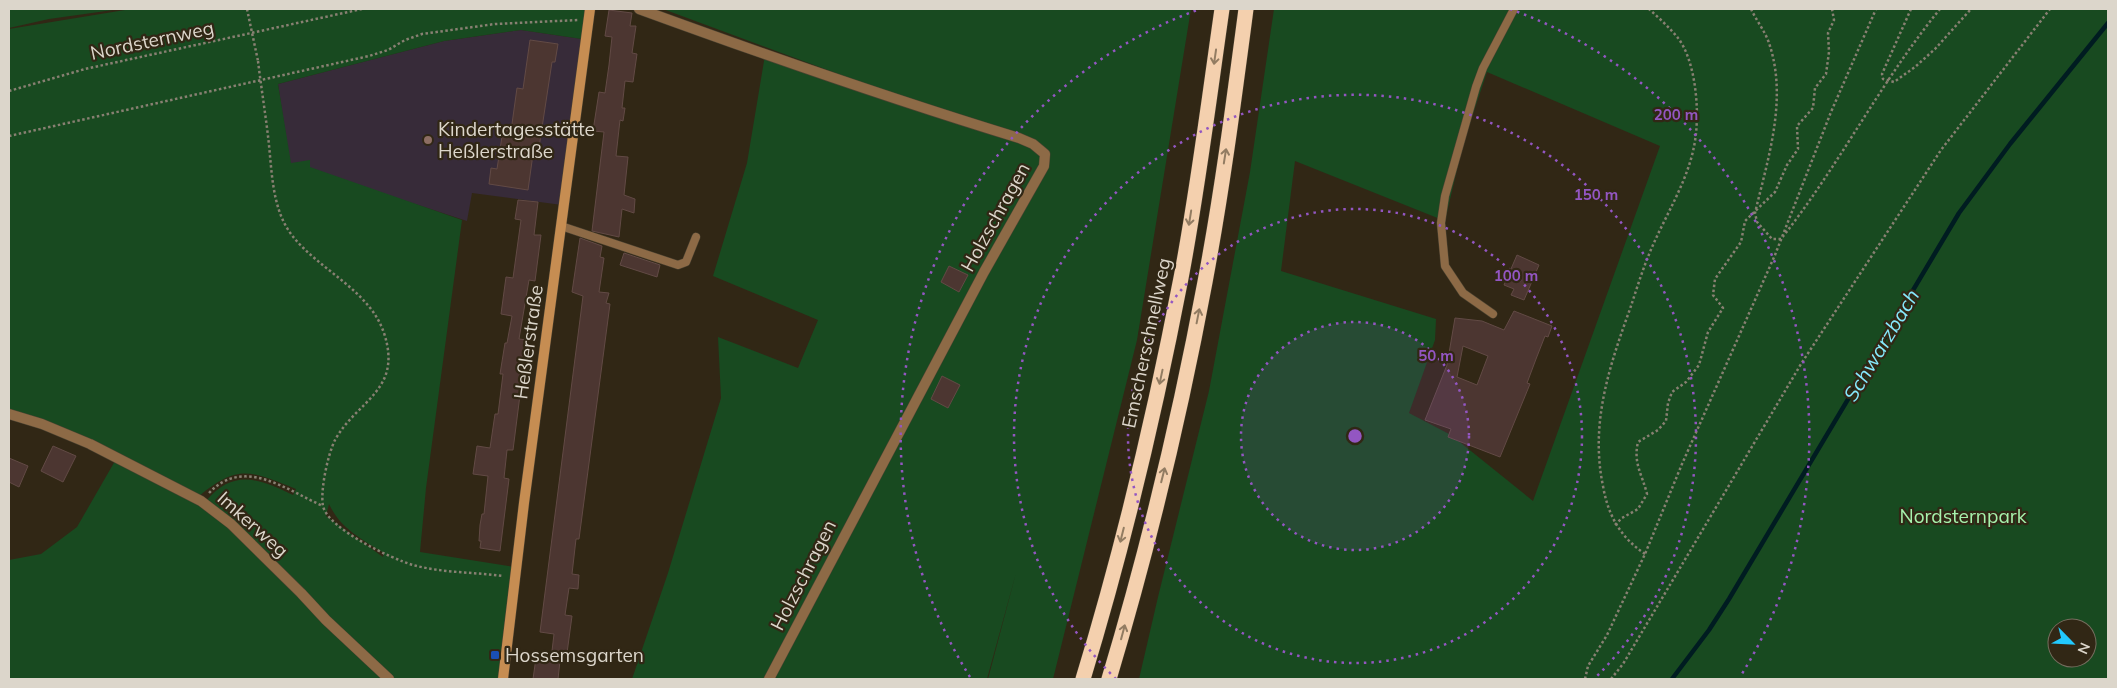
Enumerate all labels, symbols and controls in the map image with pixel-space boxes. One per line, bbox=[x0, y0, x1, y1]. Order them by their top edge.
street label: Nordsternweg bbox=[88, 15, 216, 65]
one-way arrow bbox=[1210, 49, 1220, 65]
text: 200 m bbox=[1654, 105, 1698, 124]
place label: Kindertagesstätte Heßlerstraße bbox=[438, 117, 595, 163]
marker: Kindertagesstätte Heßlerstraße bbox=[422, 134, 434, 146]
one-way arrow bbox=[1221, 149, 1231, 165]
street label: Holzschragen bbox=[955, 158, 1035, 276]
text: 150 m bbox=[1574, 185, 1618, 204]
one-way arrow bbox=[1185, 209, 1195, 225]
street label: Emscherschnellweg bbox=[1116, 256, 1176, 430]
text: 100 m bbox=[1494, 266, 1538, 285]
street label: Heßlerstraße bbox=[508, 283, 548, 401]
water label: Schwarzbach bbox=[1838, 284, 1924, 406]
one-way arrow bbox=[1194, 309, 1204, 325]
text: 50 m bbox=[1418, 346, 1454, 365]
one-way arrow bbox=[1155, 369, 1165, 385]
centre of rings bbox=[1346, 427, 1364, 445]
one-way arrow bbox=[1159, 468, 1169, 484]
street label: Imkerweg bbox=[213, 486, 293, 562]
park label: Nordsternpark bbox=[1900, 504, 2027, 528]
street label: Holzschragen bbox=[765, 516, 841, 634]
one-way arrow bbox=[1117, 527, 1126, 543]
north arrow bbox=[2047, 618, 2097, 668]
one-way arrow bbox=[1119, 625, 1128, 641]
text: N bbox=[2074, 640, 2094, 657]
place label: Hossemsgarten bbox=[505, 643, 644, 667]
marker: Hossemsgarten bbox=[489, 649, 501, 661]

